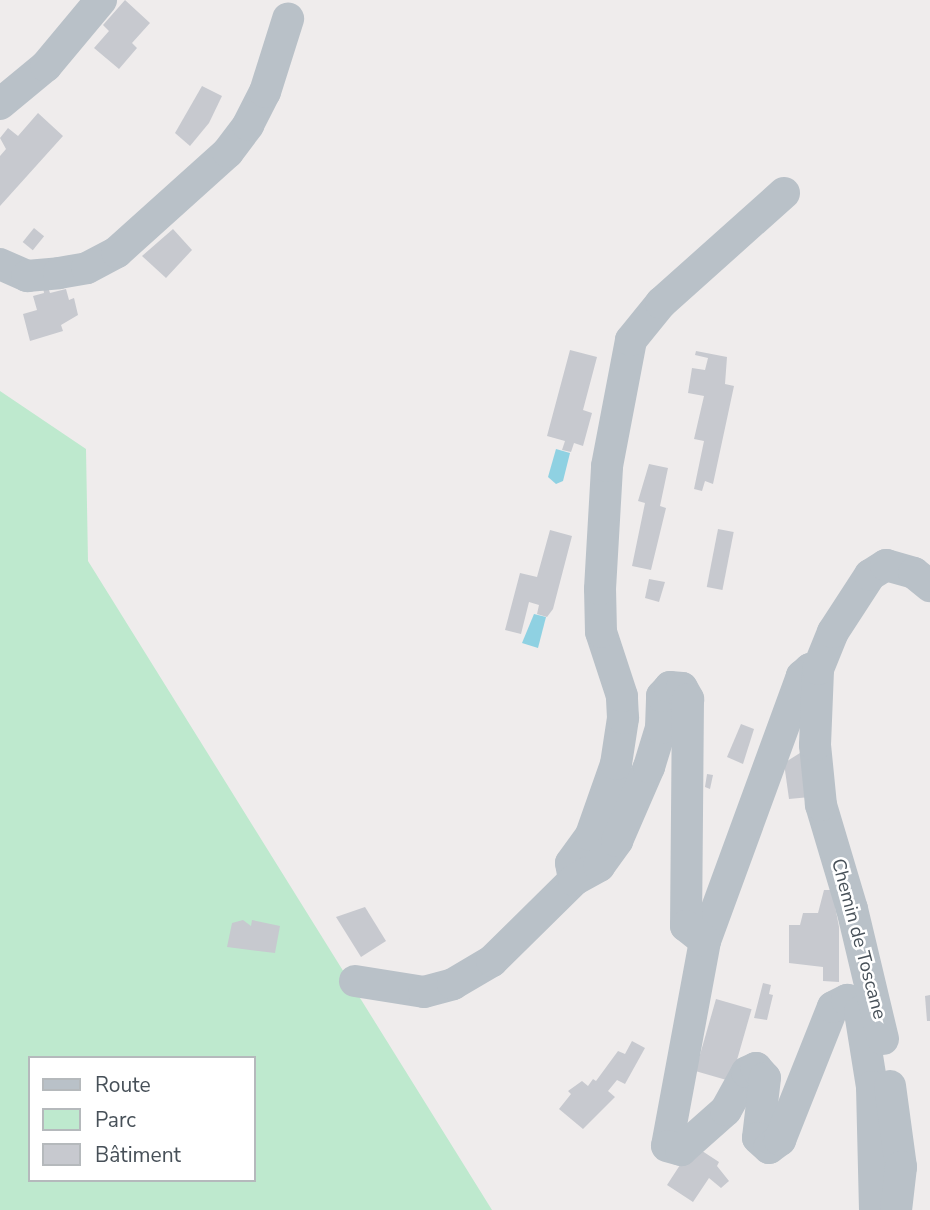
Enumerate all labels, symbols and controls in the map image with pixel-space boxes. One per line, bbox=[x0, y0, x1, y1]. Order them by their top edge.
street label: Chemin de Toscane bbox=[826, 856, 890, 1022]
legend bbox=[28, 1056, 256, 1182]
text: Route bbox=[95, 1071, 151, 1099]
text: Parc bbox=[95, 1106, 136, 1134]
text: Bâtiment bbox=[95, 1141, 181, 1169]

